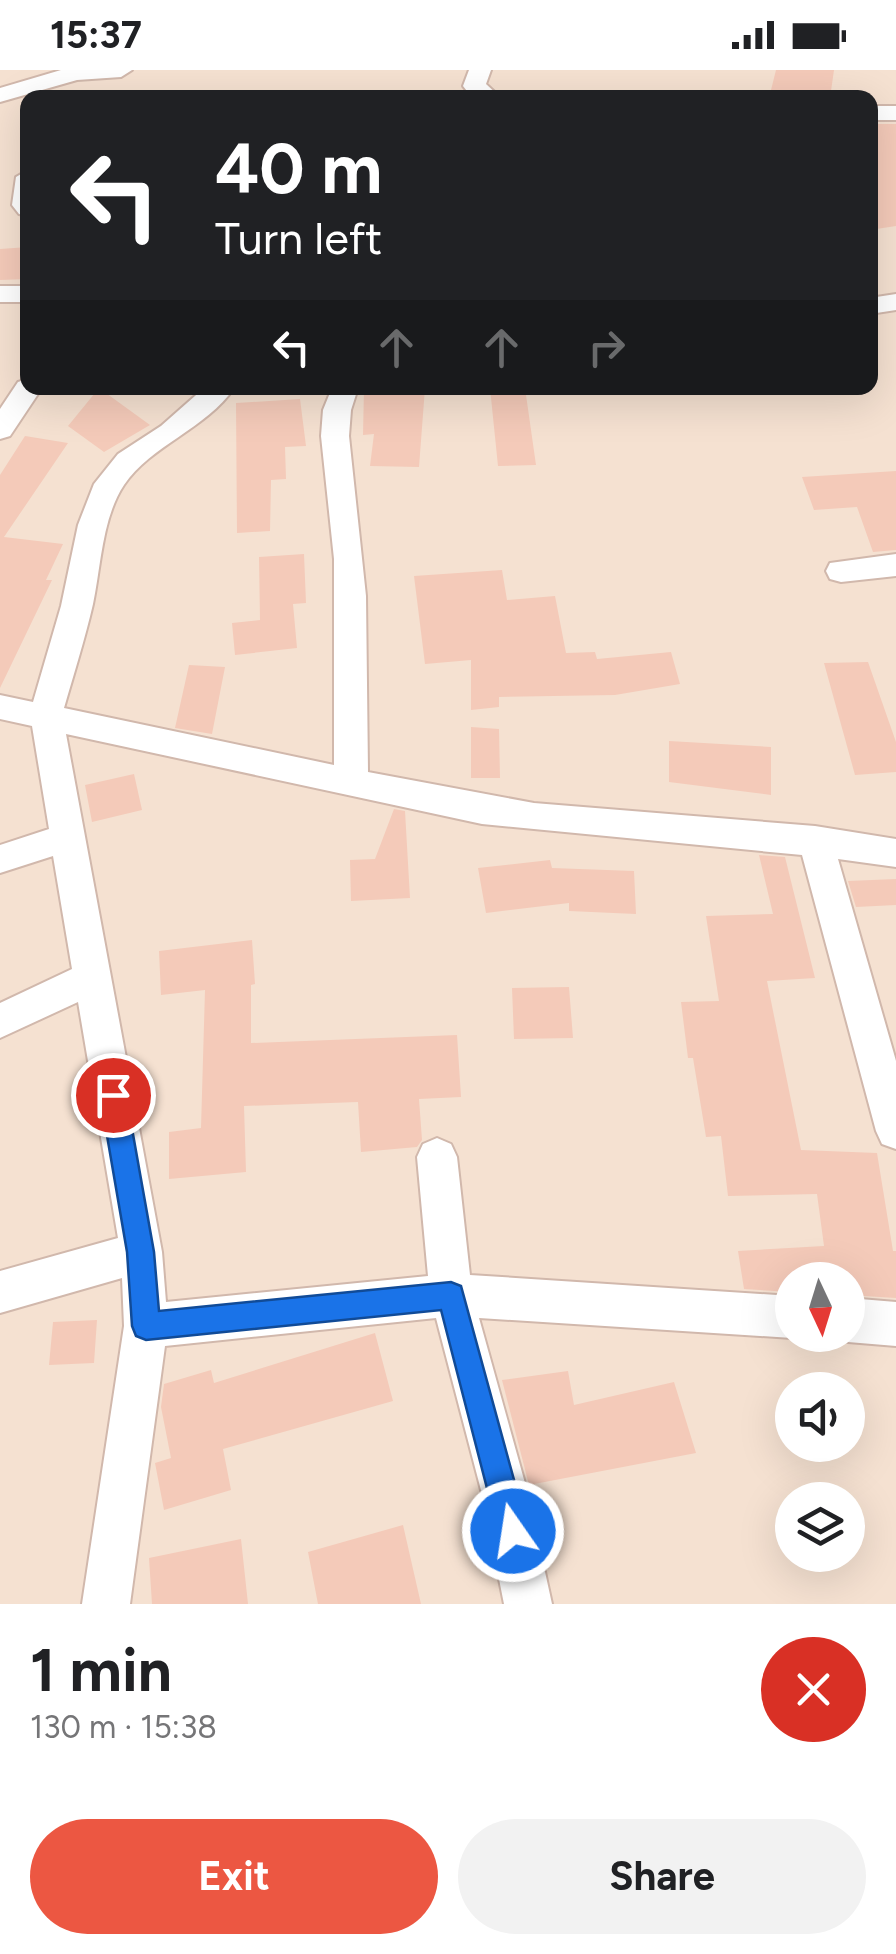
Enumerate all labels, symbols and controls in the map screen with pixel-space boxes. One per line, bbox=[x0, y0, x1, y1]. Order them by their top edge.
text: 15:37 bbox=[50, 12, 142, 58]
text: 40 m bbox=[215, 126, 382, 211]
icon: left bbox=[50, 130, 180, 260]
text: Turn left bbox=[215, 211, 382, 265]
icon: left bbox=[264, 320, 319, 375]
icon: ahead bbox=[369, 320, 424, 375]
icon: ahead bbox=[474, 320, 529, 375]
icon: right bbox=[579, 320, 634, 375]
pin bbox=[71, 1053, 156, 1138]
icon: arrive bbox=[86, 1068, 141, 1123]
north arrow bbox=[775, 1262, 865, 1352]
map controls bbox=[775, 1262, 865, 1572]
button: sound bbox=[775, 1372, 865, 1462]
position arrow bbox=[461, 1479, 565, 1583]
button: layers bbox=[775, 1482, 865, 1572]
text: 1 min bbox=[30, 1634, 172, 1706]
button: close bbox=[761, 1637, 866, 1742]
text: 130 m · 15:38 bbox=[30, 1708, 217, 1746]
button: Exit bbox=[30, 1819, 438, 1934]
button: Share bbox=[458, 1819, 866, 1934]

